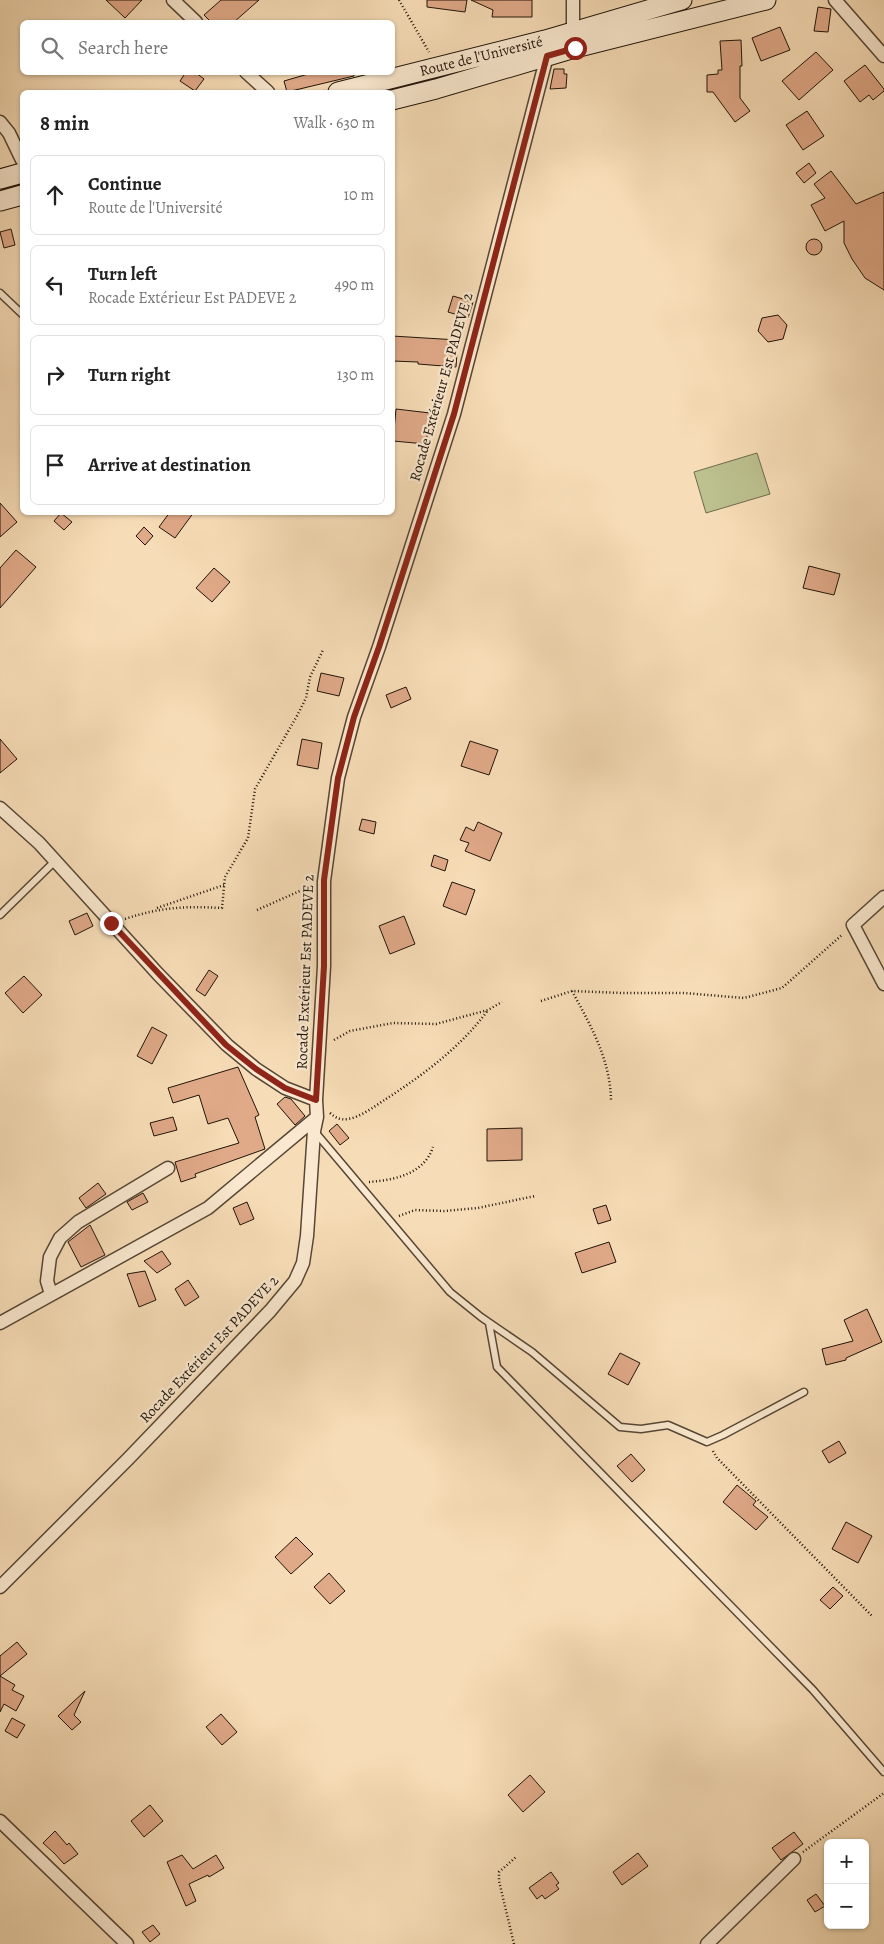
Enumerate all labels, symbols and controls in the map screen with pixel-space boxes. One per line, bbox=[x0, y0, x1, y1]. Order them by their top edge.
search box bbox=[20, 20, 395, 75]
street label: Route de l'Université bbox=[417, 31, 545, 81]
icon: search bbox=[38, 34, 66, 62]
text: Search here bbox=[78, 35, 168, 61]
route start bbox=[564, 37, 587, 60]
text: 8 min bbox=[40, 109, 89, 137]
text: Walk · 630 m bbox=[293, 112, 375, 134]
text: Continue bbox=[88, 171, 162, 197]
icon: ahead bbox=[41, 181, 69, 209]
text: 10 m bbox=[344, 184, 374, 206]
text: Route de l'Université bbox=[88, 197, 223, 219]
text: Turn left bbox=[88, 261, 157, 287]
icon: left bbox=[41, 271, 69, 299]
text: 490 m bbox=[334, 274, 374, 296]
text: Rocade Extérieur Est PADEVE 2 bbox=[88, 287, 296, 309]
street label: Rocade Extérieur Est PADEVE 2 bbox=[404, 290, 478, 484]
icon: right bbox=[41, 361, 69, 389]
text: Turn right bbox=[88, 362, 170, 388]
text: 130 m bbox=[337, 364, 374, 386]
icon: arrive bbox=[41, 451, 69, 479]
text: Arrive at destination bbox=[88, 452, 251, 478]
street label: Rocade Extérieur Est PADEVE 2 bbox=[292, 874, 318, 1070]
route end bbox=[100, 912, 123, 935]
street label: Rocade Extérieur Est PADEVE 2 bbox=[135, 1271, 283, 1427]
map controls bbox=[824, 1839, 869, 1929]
button: + bbox=[824, 1839, 869, 1884]
button: − bbox=[824, 1884, 869, 1929]

